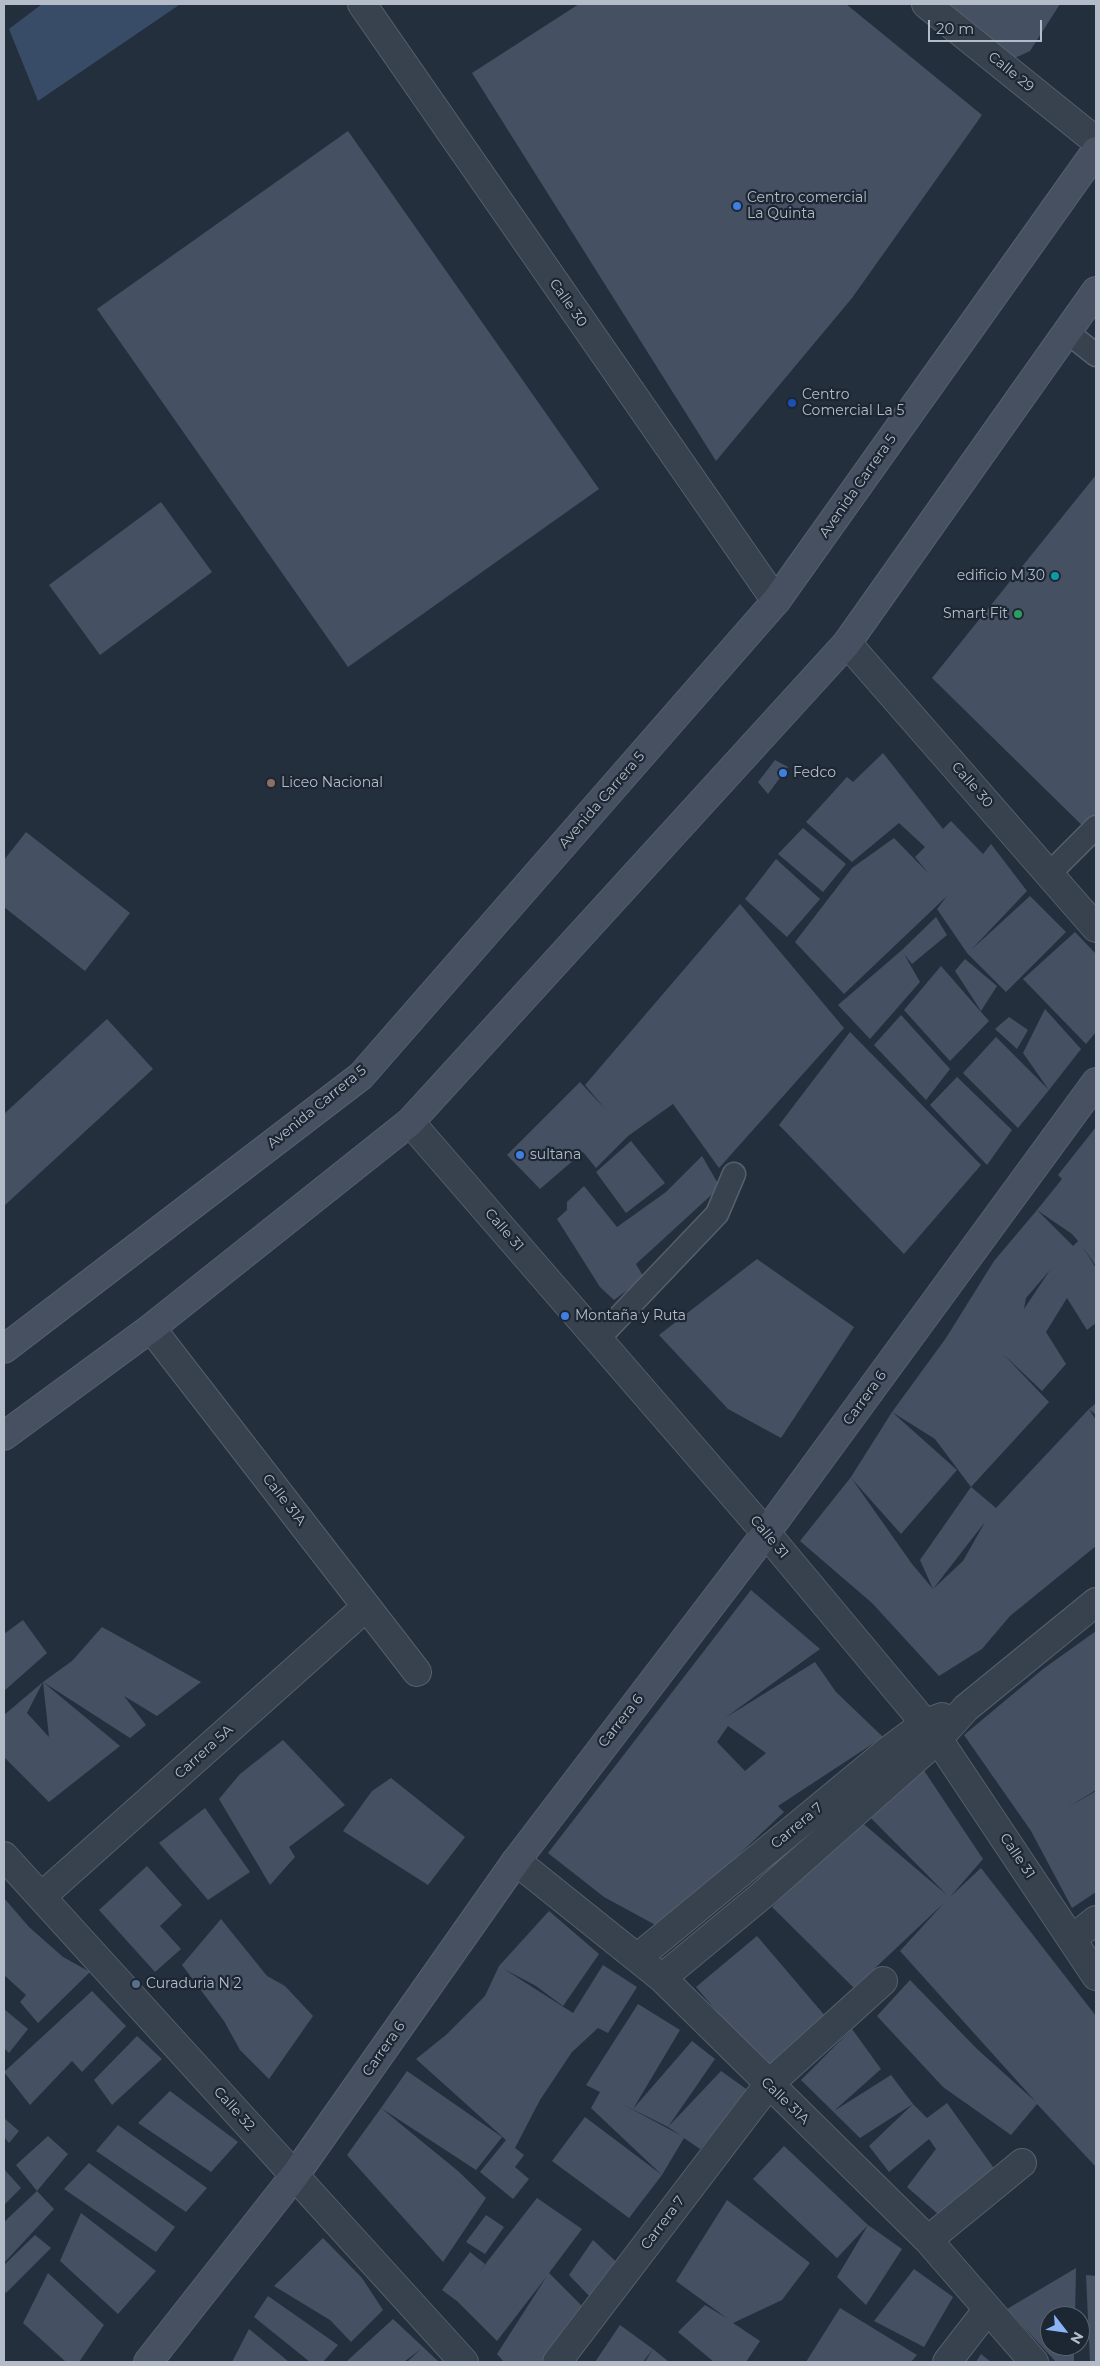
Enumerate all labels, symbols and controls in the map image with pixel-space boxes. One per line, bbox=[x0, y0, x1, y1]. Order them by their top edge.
scale bar bbox=[930, 10, 1044, 42]
text: 20 m bbox=[936, 19, 974, 38]
street label: Calle 29 bbox=[985, 48, 1037, 96]
place label: Centro comercial La Quinta bbox=[747, 190, 867, 222]
marker: Centro comercial La Quinta bbox=[731, 200, 743, 212]
street label: Calle 30 bbox=[545, 276, 591, 330]
place label: Centro Comercial La 5 bbox=[802, 387, 904, 420]
marker: Centro Comercial La 5 bbox=[786, 397, 798, 409]
street label: Avenida Carrera 5 bbox=[816, 431, 900, 541]
place label: edificio M 30 bbox=[957, 568, 1045, 584]
marker: edificio M 30 bbox=[1049, 570, 1061, 582]
place label: Smart Fit bbox=[943, 606, 1008, 622]
marker: Smart Fit bbox=[1012, 608, 1024, 620]
street label: Avenida Carrera 5 bbox=[555, 748, 649, 852]
street label: Calle 30 bbox=[948, 759, 996, 811]
place label: Fedco bbox=[793, 765, 836, 781]
marker: Fedco bbox=[777, 767, 789, 779]
place label: Liceo Nacional bbox=[281, 775, 383, 791]
marker: Liceo Nacional bbox=[265, 777, 277, 789]
street label: Avenida Carrera 5 bbox=[264, 1062, 370, 1152]
place label: sultana bbox=[530, 1147, 581, 1163]
marker: sultana bbox=[514, 1149, 526, 1161]
street label: Calle 31 bbox=[481, 1205, 527, 1255]
place label: Montaña y Ruta bbox=[575, 1308, 686, 1324]
marker: Montaña y Ruta bbox=[559, 1310, 571, 1322]
street label: Carrera 6 bbox=[840, 1368, 890, 1428]
street label: Calle 31A bbox=[259, 1471, 309, 1529]
street label: Calle 31 bbox=[746, 1512, 792, 1562]
street label: Carrera 6 bbox=[595, 1691, 647, 1751]
street label: Carrera 5A bbox=[171, 1722, 237, 1782]
street label: Carrera 7 bbox=[768, 1799, 826, 1853]
street label: Calle 31 bbox=[996, 1830, 1038, 1882]
place label: Curaduria N 2 bbox=[146, 1976, 241, 1992]
marker: Curaduria N 2 bbox=[130, 1978, 142, 1990]
street label: Carrera 6 bbox=[359, 2018, 409, 2080]
street label: Calle 31A bbox=[757, 2074, 813, 2128]
street label: Calle 32 bbox=[210, 2083, 258, 2135]
street label: Carrera 7 bbox=[637, 2193, 689, 2253]
north arrow bbox=[1040, 2306, 1090, 2356]
text: N bbox=[1067, 2329, 1088, 2347]

